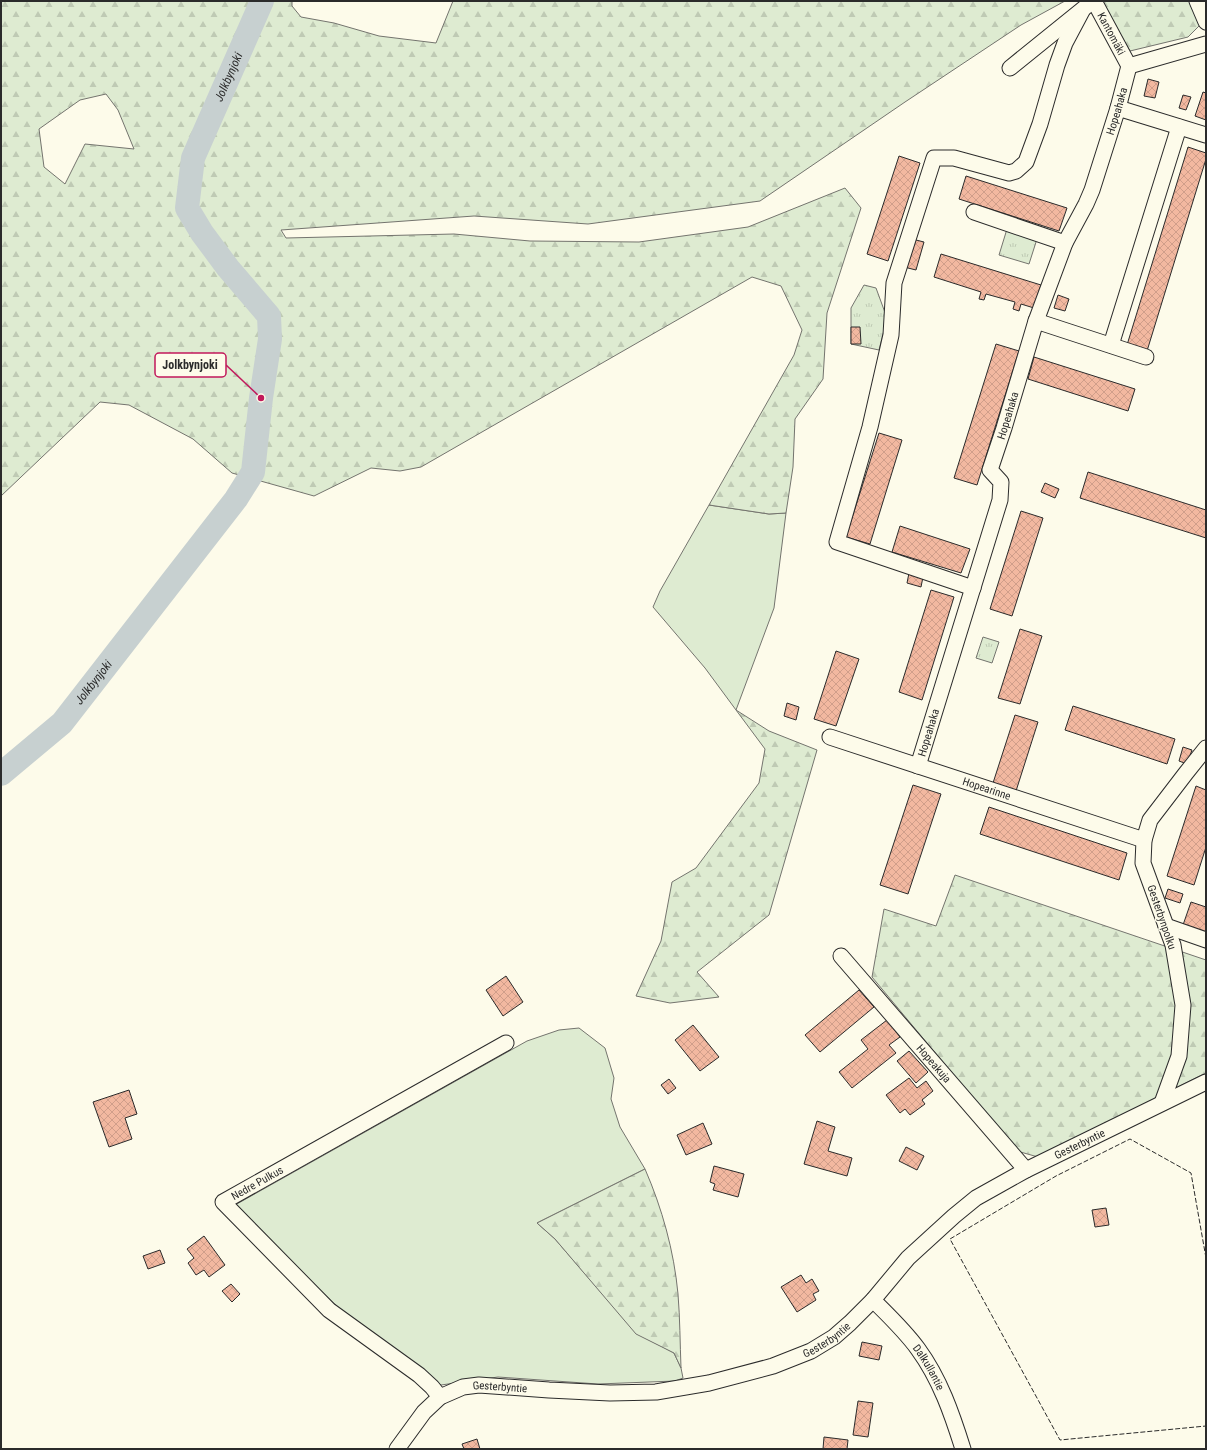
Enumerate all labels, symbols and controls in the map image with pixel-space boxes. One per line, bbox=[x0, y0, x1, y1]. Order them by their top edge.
street label: Kantomäki bbox=[1094, 10, 1128, 57]
water label: Jolkbynjoki bbox=[212, 50, 246, 104]
street label: Hopeahaka bbox=[1104, 86, 1130, 137]
callout: Jolkbynjoki bbox=[155, 353, 226, 377]
text: Jolkbynjoki bbox=[162, 358, 218, 372]
street label: Hopeahaka bbox=[995, 390, 1021, 441]
water label: Jolkbynjoki bbox=[72, 657, 115, 707]
street label: Hopeahaka bbox=[915, 707, 942, 758]
street label: Hopearinne bbox=[961, 775, 1012, 803]
street label: Gesterbynpolku bbox=[1144, 883, 1179, 951]
street label: Hopeakuja bbox=[913, 1042, 954, 1086]
street label: Gesterbyntie bbox=[1052, 1126, 1107, 1162]
street label: Nedre Pulkus bbox=[229, 1163, 286, 1203]
street label: Gesterbyntie bbox=[801, 1320, 853, 1361]
street label: Dalkullantie bbox=[910, 1342, 947, 1393]
street label: Gesterbyntie bbox=[472, 1379, 528, 1395]

